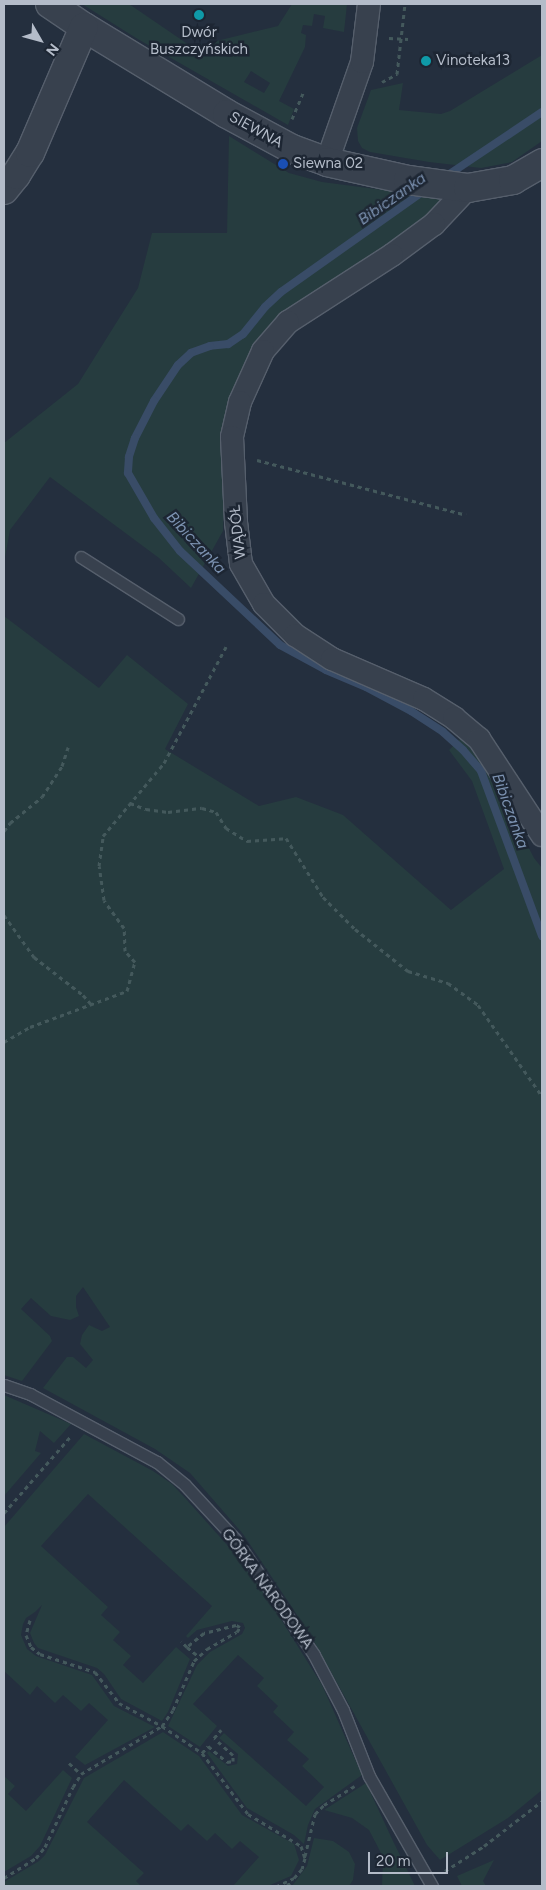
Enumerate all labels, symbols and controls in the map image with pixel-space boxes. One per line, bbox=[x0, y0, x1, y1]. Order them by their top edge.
marker: Dwór Buszczyńskich bbox=[193, 9, 205, 21]
north arrow bbox=[15, 15, 65, 65]
place label: Dwór Buszczyńskich bbox=[150, 23, 248, 58]
text: N bbox=[42, 40, 62, 59]
place label: Vinoteka13 bbox=[436, 52, 510, 70]
marker: Vinoteka13 bbox=[420, 55, 432, 67]
street label: SIEWNA bbox=[226, 108, 286, 152]
place label: Siewna 02 bbox=[293, 155, 363, 173]
marker: Siewna 02 bbox=[277, 158, 289, 170]
water label: Bibiczanka bbox=[354, 169, 430, 229]
street label: WĄDÓŁ bbox=[226, 504, 250, 560]
water label: Bibiczanka bbox=[162, 508, 230, 578]
water label: Bibiczanka bbox=[488, 771, 532, 851]
street label: GÓRKA NARODOWA bbox=[217, 1525, 317, 1653]
scale bar bbox=[371, 1842, 451, 1874]
text: 20 m bbox=[376, 1852, 410, 1870]

